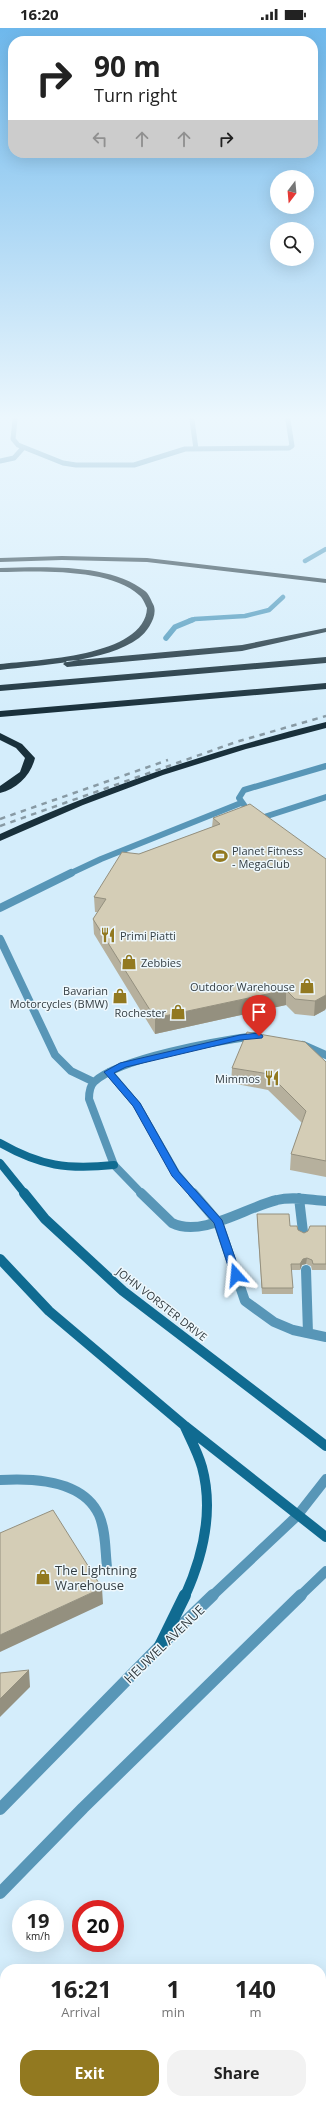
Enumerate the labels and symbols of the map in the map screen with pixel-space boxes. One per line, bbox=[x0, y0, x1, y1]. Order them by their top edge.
north arrow bbox=[270, 170, 314, 214]
place label: Planet Fitness - MegaClub bbox=[232, 843, 303, 871]
sports icon: Planet Fitness - MegaClub bbox=[211, 847, 229, 865]
restaurant icon: Primi Piatti bbox=[99, 926, 117, 944]
place label: Primi Piatti bbox=[120, 928, 176, 943]
shop icon: Zebbies bbox=[120, 953, 138, 971]
place label: Zebbies bbox=[141, 955, 181, 970]
shop icon: Outdoor Warehouse bbox=[298, 977, 316, 995]
place label: Outdoor Warehouse bbox=[190, 979, 295, 994]
place label: Bavarian Motorcycles (BMW) bbox=[10, 983, 108, 1011]
shop icon: Bavarian Motorcycles (BMW) bbox=[111, 987, 129, 1005]
pin bbox=[242, 995, 276, 1036]
shop icon: Rochester bbox=[169, 1003, 187, 1021]
place label: Rochester bbox=[115, 1005, 167, 1020]
restaurant icon: Mimmos bbox=[263, 1069, 281, 1087]
place label: Mimmos bbox=[215, 1071, 260, 1086]
position arrow bbox=[215, 1254, 257, 1296]
street label: JOHN VORSTER DRIVE bbox=[113, 1263, 210, 1344]
place label: The Lightning Warehouse bbox=[55, 1561, 137, 1594]
shop icon: The Lightning Warehouse bbox=[34, 1568, 52, 1586]
street label: HEUWEL AVENUE bbox=[120, 1601, 208, 1687]
speed limit sign: 20 bbox=[72, 1900, 124, 1952]

